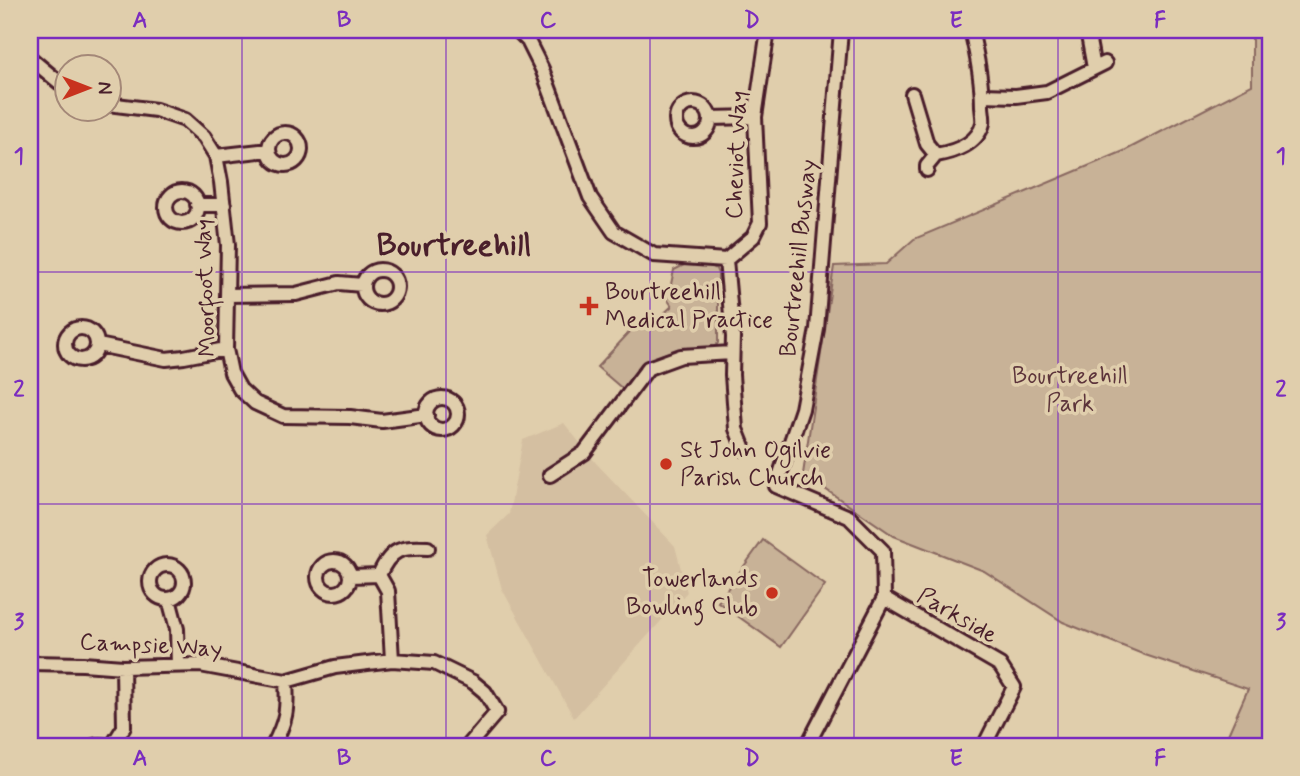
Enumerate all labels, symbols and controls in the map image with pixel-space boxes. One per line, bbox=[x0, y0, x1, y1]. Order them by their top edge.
text: A bbox=[132, 6, 148, 36]
text: B bbox=[337, 6, 352, 36]
text: C bbox=[540, 6, 557, 36]
text: D bbox=[744, 6, 760, 36]
text: E bbox=[949, 6, 963, 36]
text: F bbox=[1154, 6, 1166, 36]
north arrow bbox=[52, 52, 122, 122]
text: N bbox=[91, 82, 116, 94]
street label: Cheviot Way bbox=[719, 90, 755, 220]
text: 1 bbox=[14, 142, 24, 172]
text: 1 bbox=[1276, 142, 1286, 172]
street label: Bourtreehill Busway bbox=[773, 158, 825, 358]
street label: Moorfoot Way bbox=[188, 218, 226, 358]
district label: Bourtreehill bbox=[377, 225, 531, 267]
place label: Bourtreehill Medical Practice bbox=[605, 277, 773, 336]
marker: Bourtreehill Medical Practice bbox=[579, 296, 599, 316]
park label: Bourtreehill Park bbox=[1012, 361, 1128, 420]
text: 2 bbox=[13, 375, 25, 405]
text: 2 bbox=[1275, 375, 1287, 405]
place label: St John Ogilvie Parish Church bbox=[680, 435, 831, 494]
marker: St John Ogilvie Parish Church bbox=[658, 456, 674, 472]
place label: Towerlands Bowling Club bbox=[626, 564, 758, 626]
street label: Parkside bbox=[911, 581, 1003, 651]
marker: Towerlands Bowling Club bbox=[764, 585, 780, 601]
text: 3 bbox=[14, 608, 25, 638]
text: 3 bbox=[1276, 608, 1287, 638]
street label: Campsie Way bbox=[79, 627, 223, 665]
text: A bbox=[132, 744, 148, 774]
text: B bbox=[337, 744, 352, 774]
text: C bbox=[540, 744, 557, 774]
text: D bbox=[744, 744, 760, 774]
text: E bbox=[949, 744, 963, 774]
text: F bbox=[1154, 744, 1166, 774]

